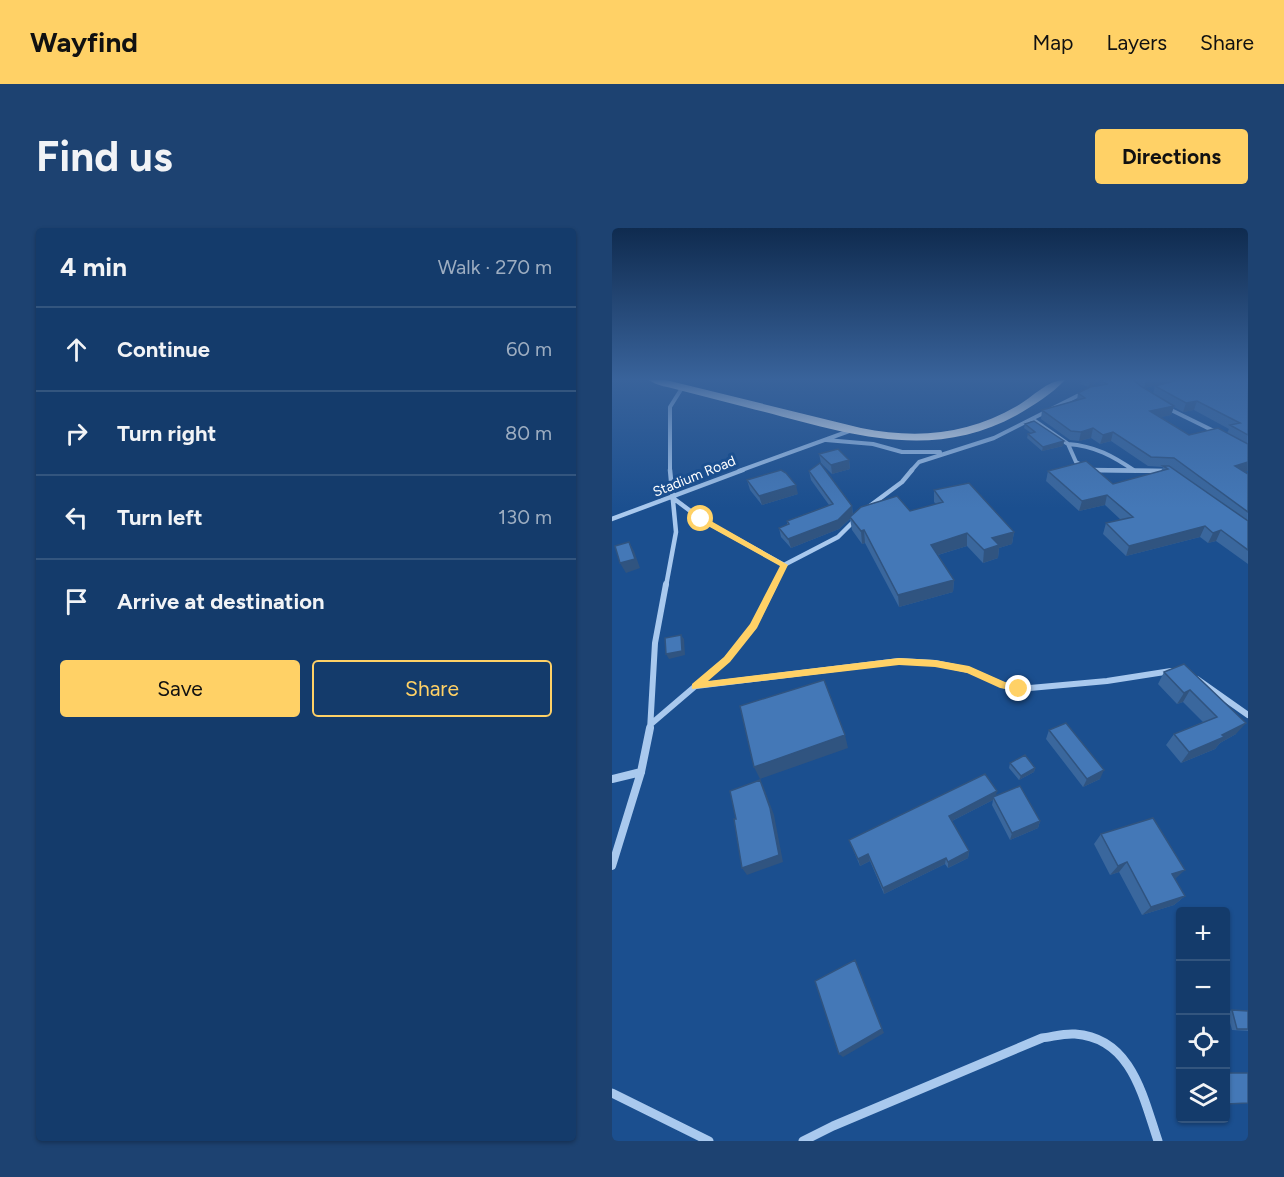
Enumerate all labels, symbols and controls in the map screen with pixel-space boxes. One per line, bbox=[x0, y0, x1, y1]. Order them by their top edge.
text: Wayfind bbox=[30, 25, 138, 59]
text: Map bbox=[1033, 30, 1073, 55]
text: Layers bbox=[1106, 30, 1167, 55]
text: Share bbox=[1200, 30, 1254, 55]
button: Directions bbox=[1095, 129, 1248, 184]
text: Find us bbox=[36, 131, 173, 182]
text: 4 min bbox=[60, 251, 127, 283]
text: Walk · 270 m bbox=[438, 255, 552, 279]
icon: ahead bbox=[60, 333, 93, 366]
text: Continue bbox=[117, 336, 210, 363]
text: 60 m bbox=[506, 337, 552, 361]
icon: right bbox=[60, 417, 93, 450]
text: Turn right bbox=[117, 420, 216, 447]
text: 80 m bbox=[505, 421, 552, 445]
street label: Stadium Road bbox=[650, 452, 738, 501]
icon: left bbox=[60, 501, 93, 534]
text: Turn left bbox=[117, 504, 203, 531]
text: 130 m bbox=[498, 505, 552, 529]
route start bbox=[687, 505, 713, 531]
icon: arrive bbox=[60, 585, 93, 618]
text: Arrive at destination bbox=[117, 588, 325, 615]
button: Save bbox=[60, 660, 300, 717]
button: Share bbox=[312, 660, 552, 717]
route end bbox=[1005, 675, 1031, 701]
map controls bbox=[1176, 907, 1230, 1123]
button: + bbox=[1176, 907, 1230, 961]
button: − bbox=[1176, 961, 1230, 1015]
button: locate bbox=[1176, 1015, 1230, 1069]
button: layers bbox=[1176, 1069, 1230, 1123]

